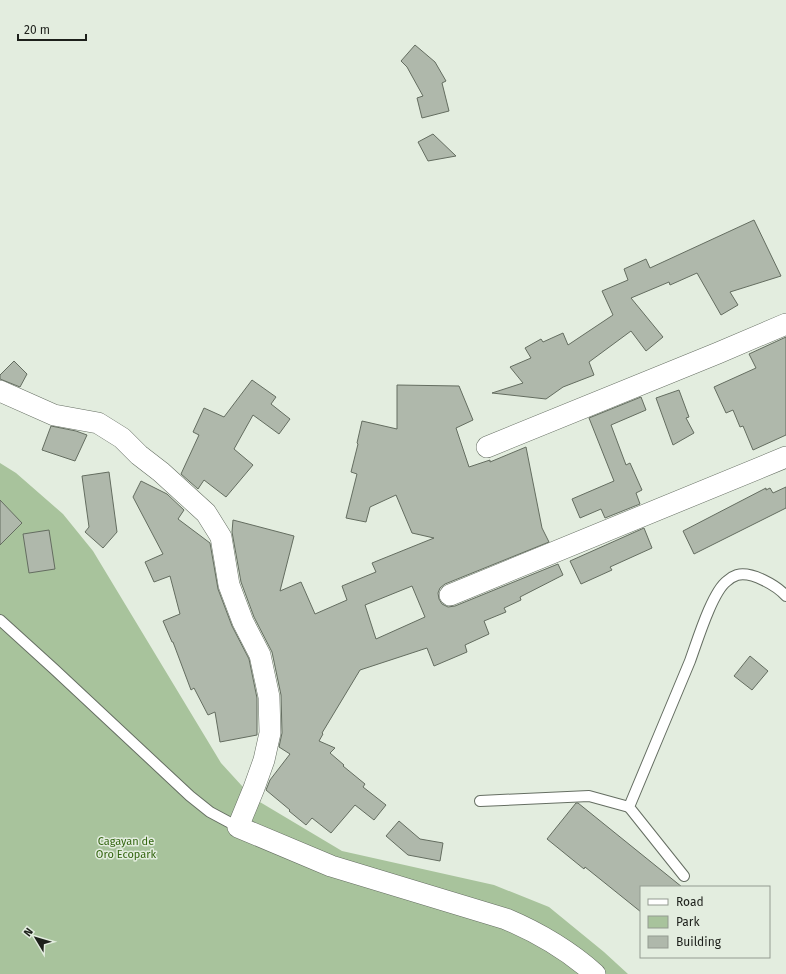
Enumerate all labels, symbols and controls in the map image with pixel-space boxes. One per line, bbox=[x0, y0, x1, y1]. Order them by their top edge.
scale bar bbox=[18, 16, 86, 42]
text: 20 m bbox=[24, 23, 50, 37]
park label: Cagayan de Oro Ecopark bbox=[96, 835, 157, 861]
legend bbox=[640, 886, 770, 958]
text: Road bbox=[676, 895, 704, 909]
text: Park bbox=[676, 915, 700, 929]
north arrow bbox=[16, 918, 56, 958]
text: N bbox=[21, 925, 36, 939]
text: Building bbox=[676, 935, 722, 949]

